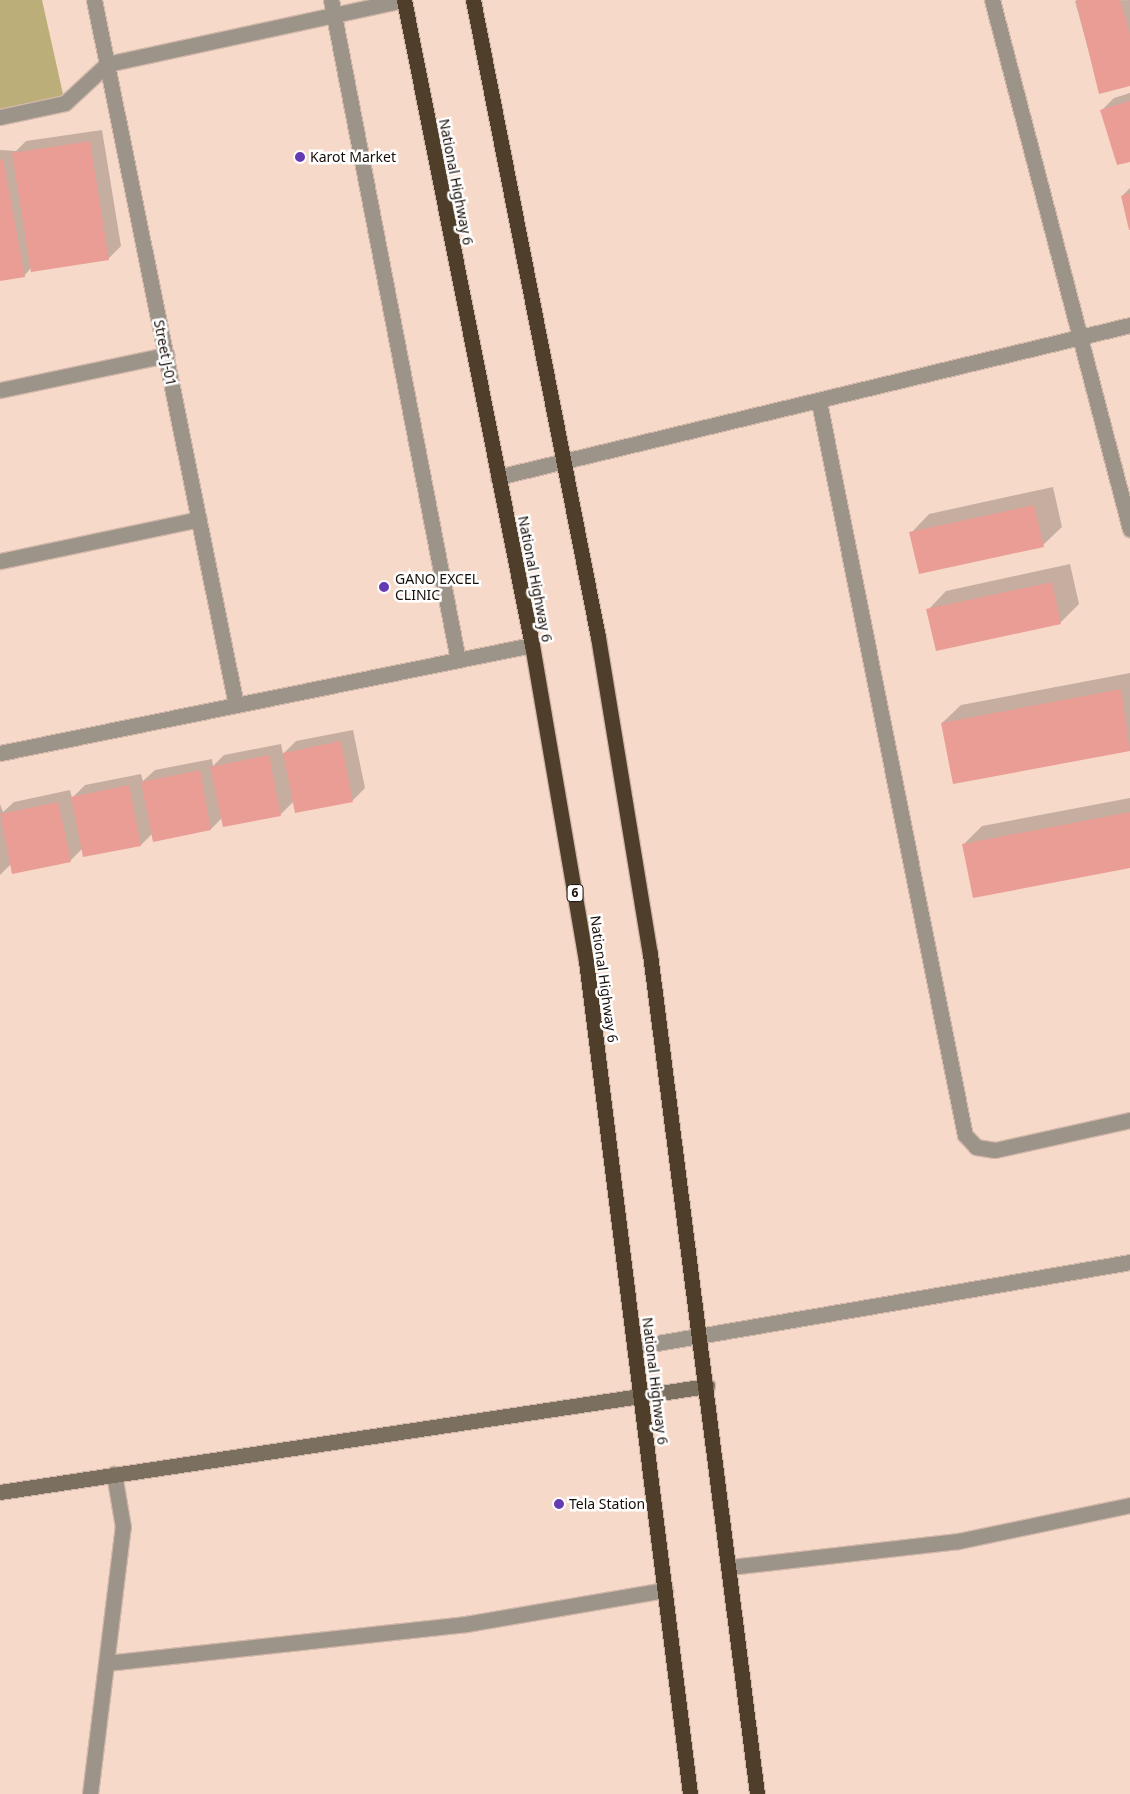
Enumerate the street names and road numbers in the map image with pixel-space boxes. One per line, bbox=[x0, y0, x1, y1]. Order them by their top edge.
street label: National Highway 6 bbox=[436, 117, 476, 247]
street label: Street J-01 bbox=[150, 318, 180, 388]
street label: National Highway 6 bbox=[515, 514, 555, 644]
road number: 6 bbox=[566, 884, 584, 902]
street label: National Highway 6 bbox=[587, 914, 621, 1044]
street label: National Highway 6 bbox=[639, 1316, 671, 1446]

